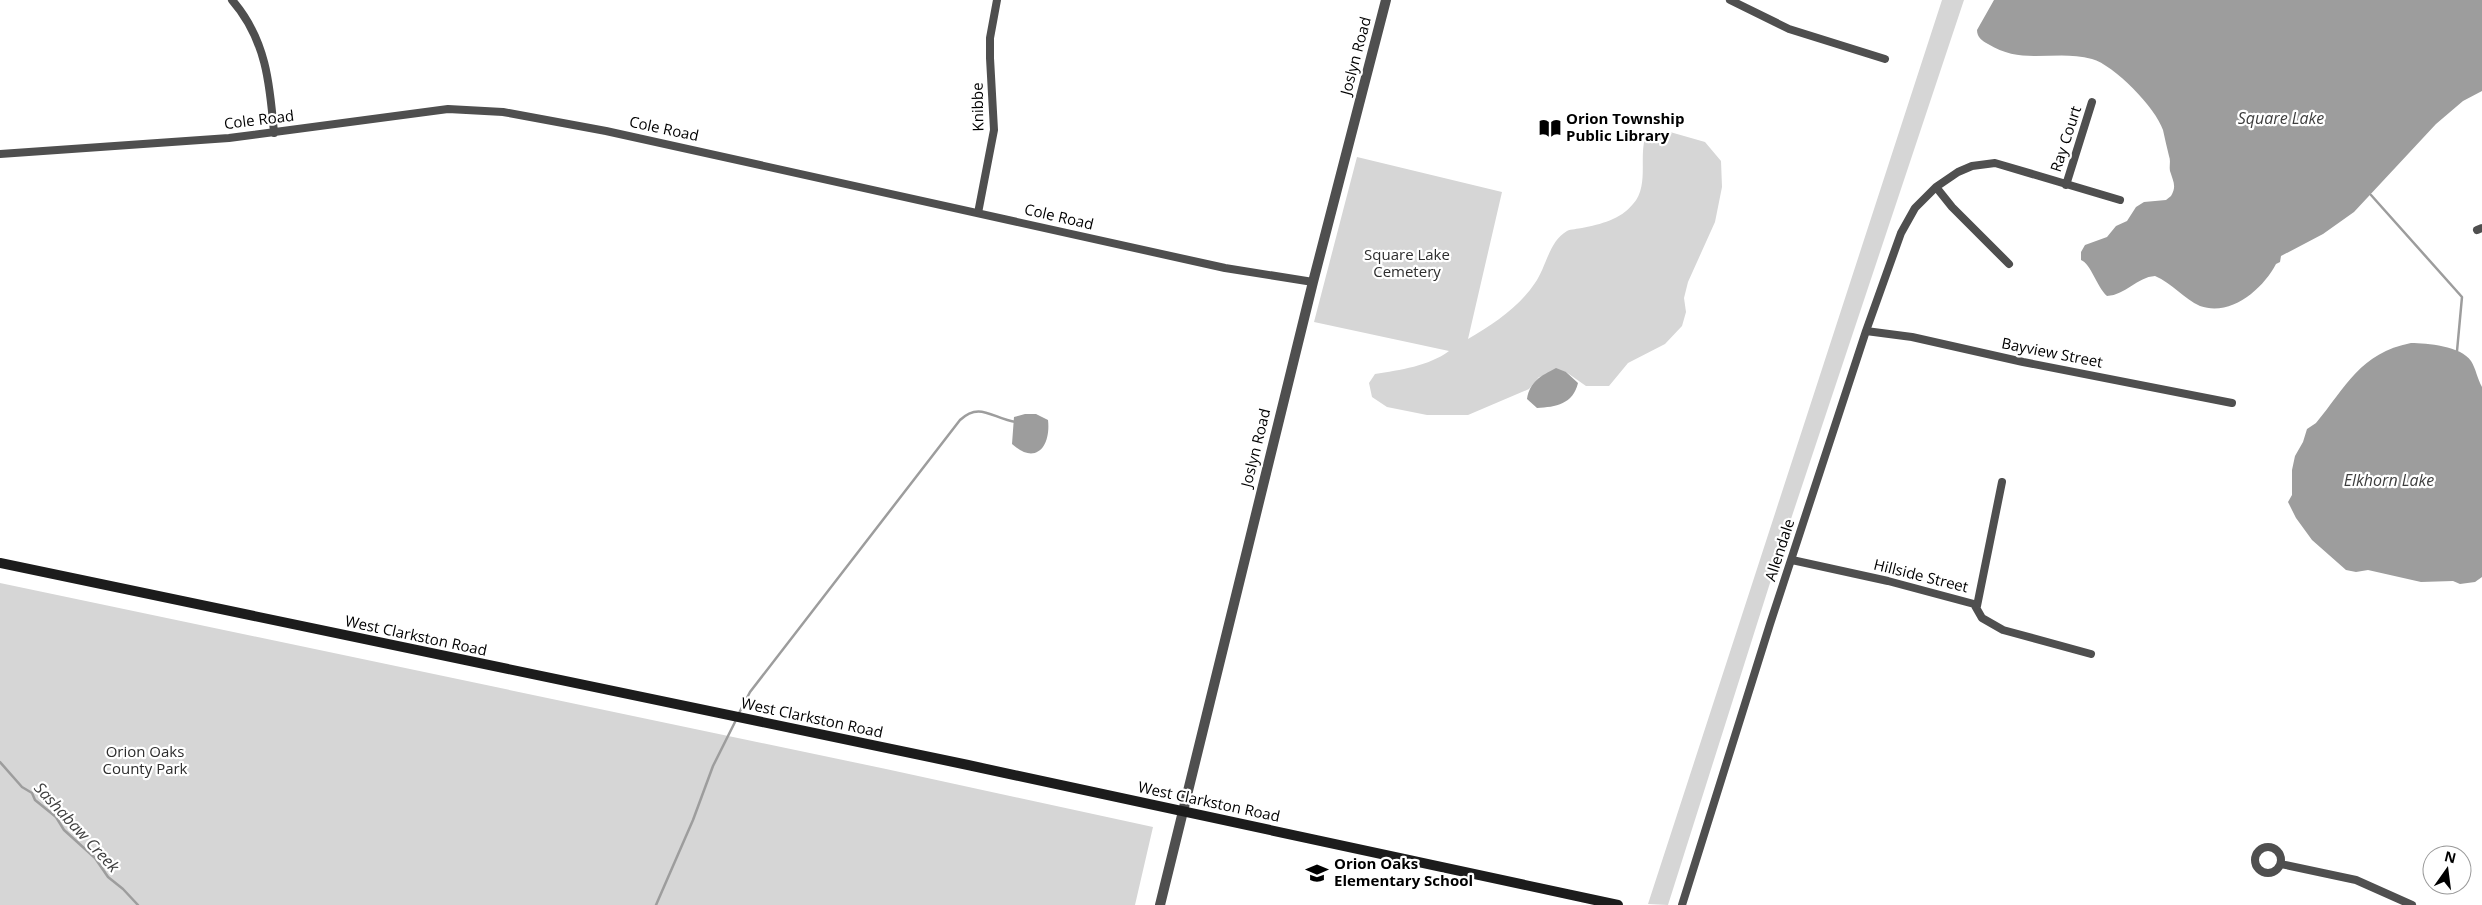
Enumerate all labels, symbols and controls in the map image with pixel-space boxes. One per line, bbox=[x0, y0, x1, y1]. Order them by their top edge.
street label: Joslyn Road bbox=[1334, 14, 1375, 99]
street label: Knibbe bbox=[967, 82, 987, 132]
street label: Ray Court bbox=[2045, 103, 2085, 174]
street label: Cole Road bbox=[223, 105, 295, 133]
water label: Square Lake bbox=[2238, 107, 2324, 129]
place label: Orion Township Public Library bbox=[1566, 108, 1684, 145]
street label: Cole Road bbox=[628, 111, 701, 145]
library icon: Orion Township Public Library bbox=[1537, 115, 1563, 141]
street label: Cole Road bbox=[1023, 198, 1096, 234]
park label: Square Lake Cemetery bbox=[1364, 244, 1450, 281]
street label: Bayview Street bbox=[2000, 332, 2104, 372]
street label: Joslyn Road bbox=[1235, 406, 1274, 491]
water label: Elkhorn Lake bbox=[2344, 469, 2434, 491]
street label: Allendale bbox=[1760, 516, 1799, 583]
street label: Hillside Street bbox=[1872, 554, 1971, 596]
street label: West Clarkston Road bbox=[343, 610, 489, 660]
street label: West Clarkston Road bbox=[739, 692, 885, 742]
park label: Orion Oaks County Park bbox=[103, 741, 188, 778]
street label: West Clarkston Road bbox=[1136, 776, 1282, 826]
water label: Sashabaw Creek bbox=[30, 777, 125, 878]
north arrow bbox=[2422, 845, 2472, 895]
text: N bbox=[2442, 846, 2458, 867]
place label: Orion Oaks Elementary School bbox=[1334, 853, 1473, 890]
school or university icon: Orion Oaks Elementary School bbox=[1304, 860, 1330, 886]

